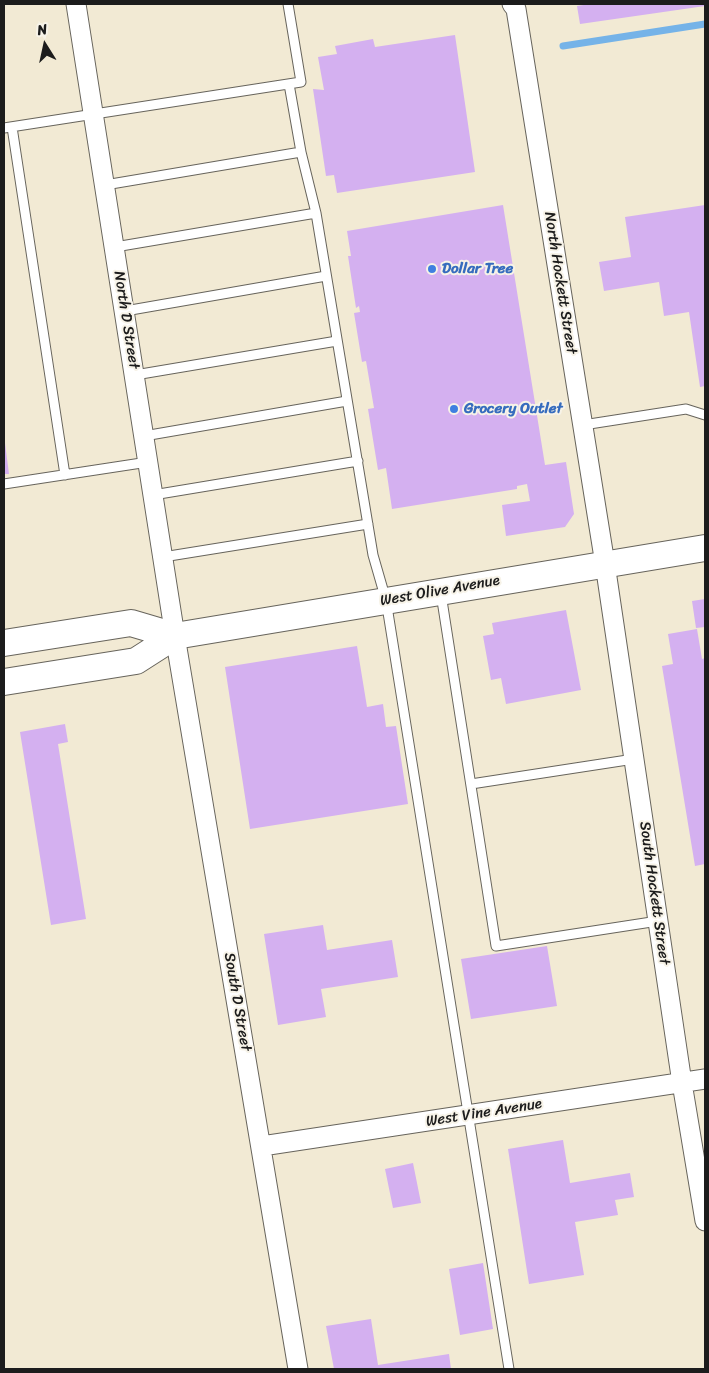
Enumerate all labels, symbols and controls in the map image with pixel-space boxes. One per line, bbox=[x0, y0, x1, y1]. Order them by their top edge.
text: N bbox=[35, 17, 49, 43]
north arrow bbox=[20, 20, 70, 70]
street label: North Hockett Street bbox=[540, 211, 580, 355]
place label: Dollar Tree bbox=[442, 260, 513, 278]
marker: Dollar Tree bbox=[426, 263, 438, 275]
street label: North D Street bbox=[109, 270, 143, 370]
place label: Grocery Outlet bbox=[464, 400, 562, 418]
marker: Grocery Outlet bbox=[448, 403, 460, 415]
street label: West Olive Avenue bbox=[379, 572, 501, 610]
street label: South Hockett Street bbox=[635, 820, 673, 966]
street label: South D Street bbox=[219, 951, 255, 1053]
street label: West Vine Avenue bbox=[425, 1095, 543, 1131]

